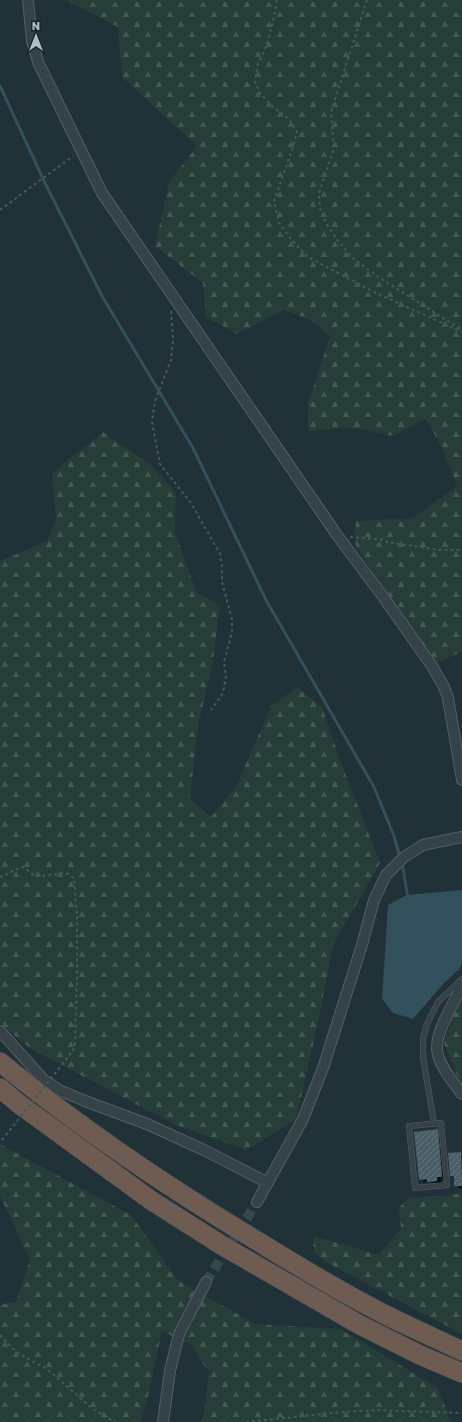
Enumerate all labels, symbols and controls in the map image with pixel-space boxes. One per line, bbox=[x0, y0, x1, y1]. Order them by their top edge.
north arrow bbox=[16, 16, 56, 56]
text: N bbox=[32, 19, 40, 32]

